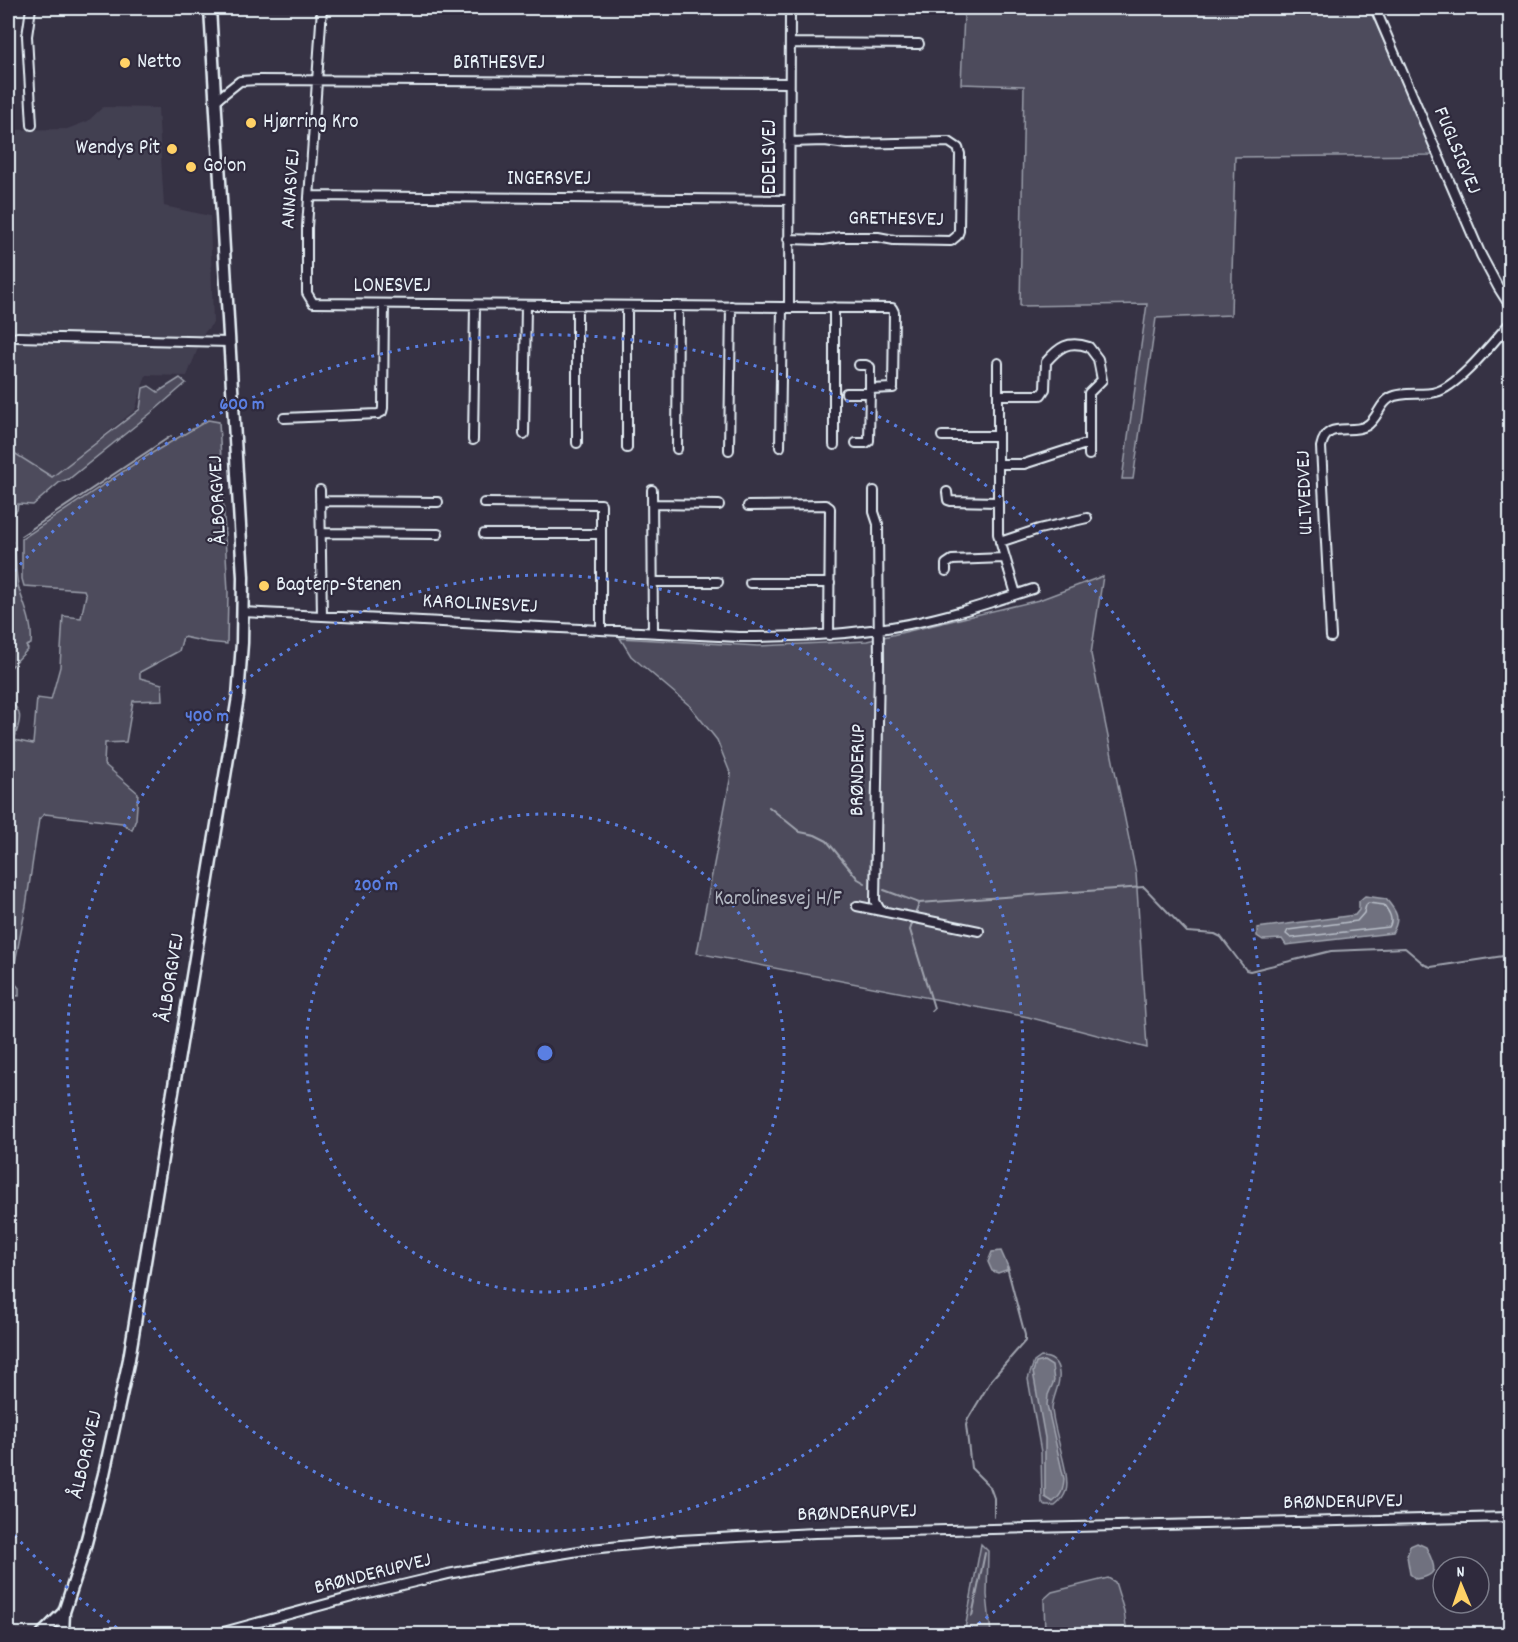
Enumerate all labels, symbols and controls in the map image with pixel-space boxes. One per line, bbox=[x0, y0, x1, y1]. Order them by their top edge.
place label: Netto bbox=[137, 48, 181, 78]
street label: BIRTHESVEJ bbox=[453, 49, 545, 79]
marker: Netto bbox=[118, 56, 132, 70]
street label: FUGLSIGVEJ bbox=[1424, 103, 1488, 199]
place label: Hjørring Kro bbox=[263, 108, 359, 138]
marker: Hjørring Kro bbox=[244, 116, 258, 130]
street label: EDELSVEJ bbox=[756, 119, 786, 195]
place label: Wendys Pit bbox=[76, 134, 160, 164]
marker: Wendys Pit bbox=[165, 142, 179, 156]
street label: ANNASVEJ bbox=[274, 148, 310, 230]
place label: Go'on bbox=[203, 152, 246, 182]
marker: Go'on bbox=[184, 160, 198, 174]
street label: INGERSVEJ bbox=[507, 165, 591, 195]
street label: GRETHESVEJ bbox=[848, 204, 944, 236]
street label: LONESVEJ bbox=[353, 272, 431, 302]
text: 600 m bbox=[220, 393, 264, 418]
street label: ULTVEDVEJ bbox=[1290, 450, 1322, 536]
street label: ÅLBORGVEJ bbox=[202, 454, 236, 546]
place label: Bagterp-Stenen bbox=[276, 571, 402, 601]
marker: Bagterp-Stenen bbox=[257, 579, 271, 593]
street label: KAROLINESVEJ bbox=[422, 587, 538, 623]
text: 400 m bbox=[185, 705, 229, 730]
street label: BRØNDERUP bbox=[843, 724, 875, 816]
text: 200 m bbox=[354, 874, 398, 899]
park label: Karolinesvej H/F bbox=[714, 885, 842, 915]
street label: ÅLBORGVEJ bbox=[150, 931, 194, 1025]
centre of rings bbox=[535, 1043, 555, 1063]
street label: ÅLBORGVEJ bbox=[62, 1408, 112, 1502]
street label: BRØNDERUPVEJ bbox=[1283, 1487, 1403, 1519]
street label: BRØNDERUPVEJ bbox=[797, 1497, 917, 1531]
street label: BRØNDERUPVEJ bbox=[311, 1546, 435, 1604]
north arrow bbox=[1431, 1555, 1491, 1615]
text: N bbox=[1456, 1561, 1465, 1584]

